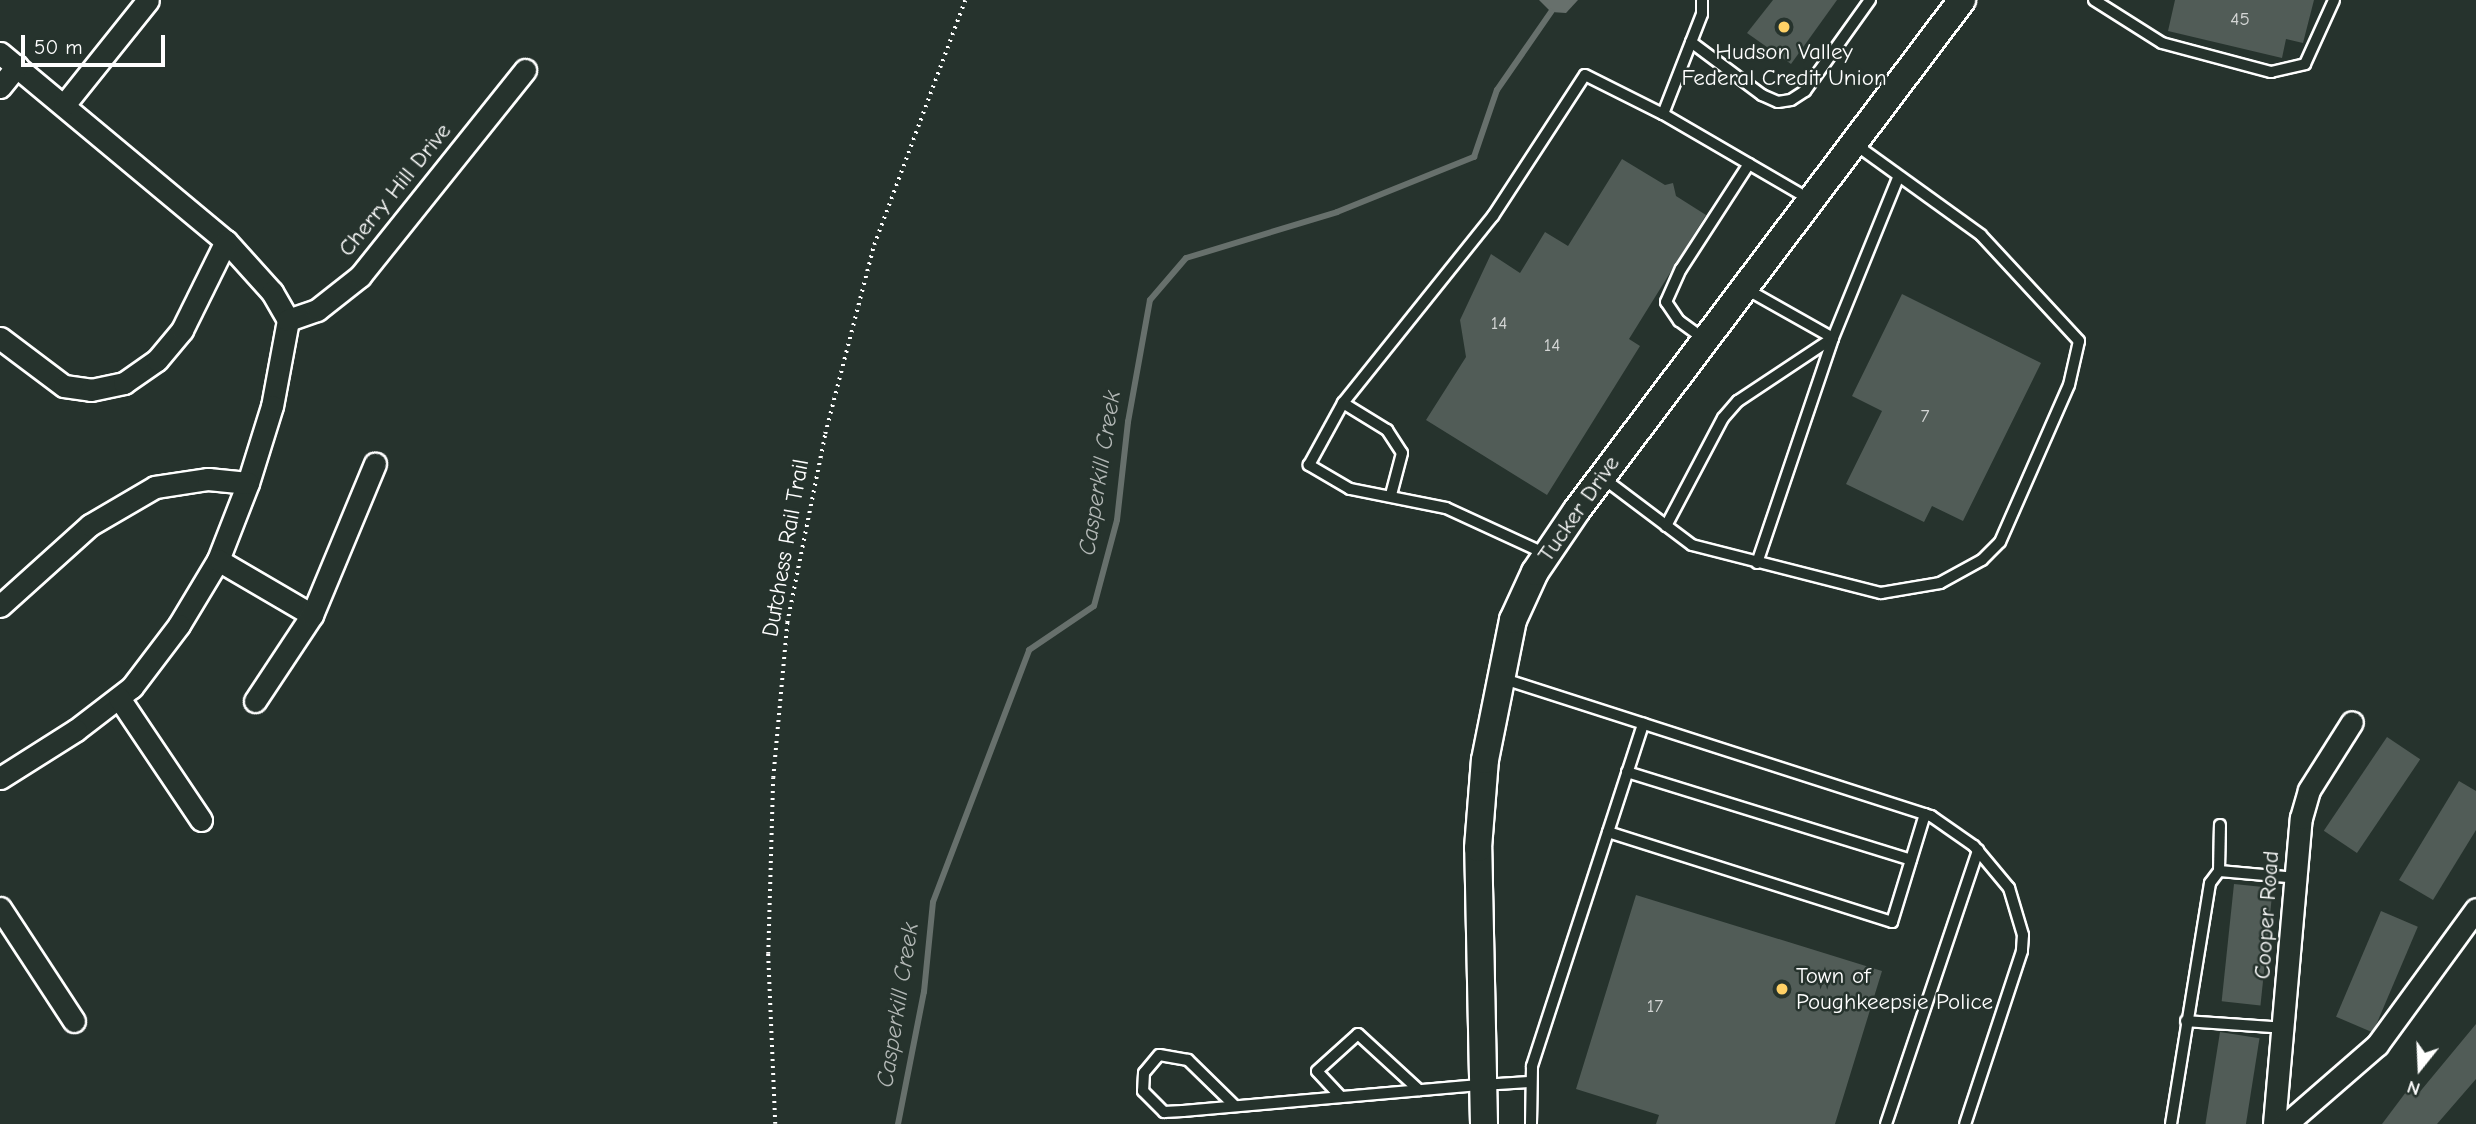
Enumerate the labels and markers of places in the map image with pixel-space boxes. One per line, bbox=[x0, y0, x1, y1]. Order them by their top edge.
marker: Hudson Valley Federal Credit Union bbox=[1776, 19, 1792, 35]
place label: Hudson Valley Federal Credit Union bbox=[1681, 38, 1887, 92]
place label: Town of Poughkeepsie Police bbox=[1796, 962, 1993, 1016]
marker: Town of Poughkeepsie Police bbox=[1774, 981, 1790, 997]

